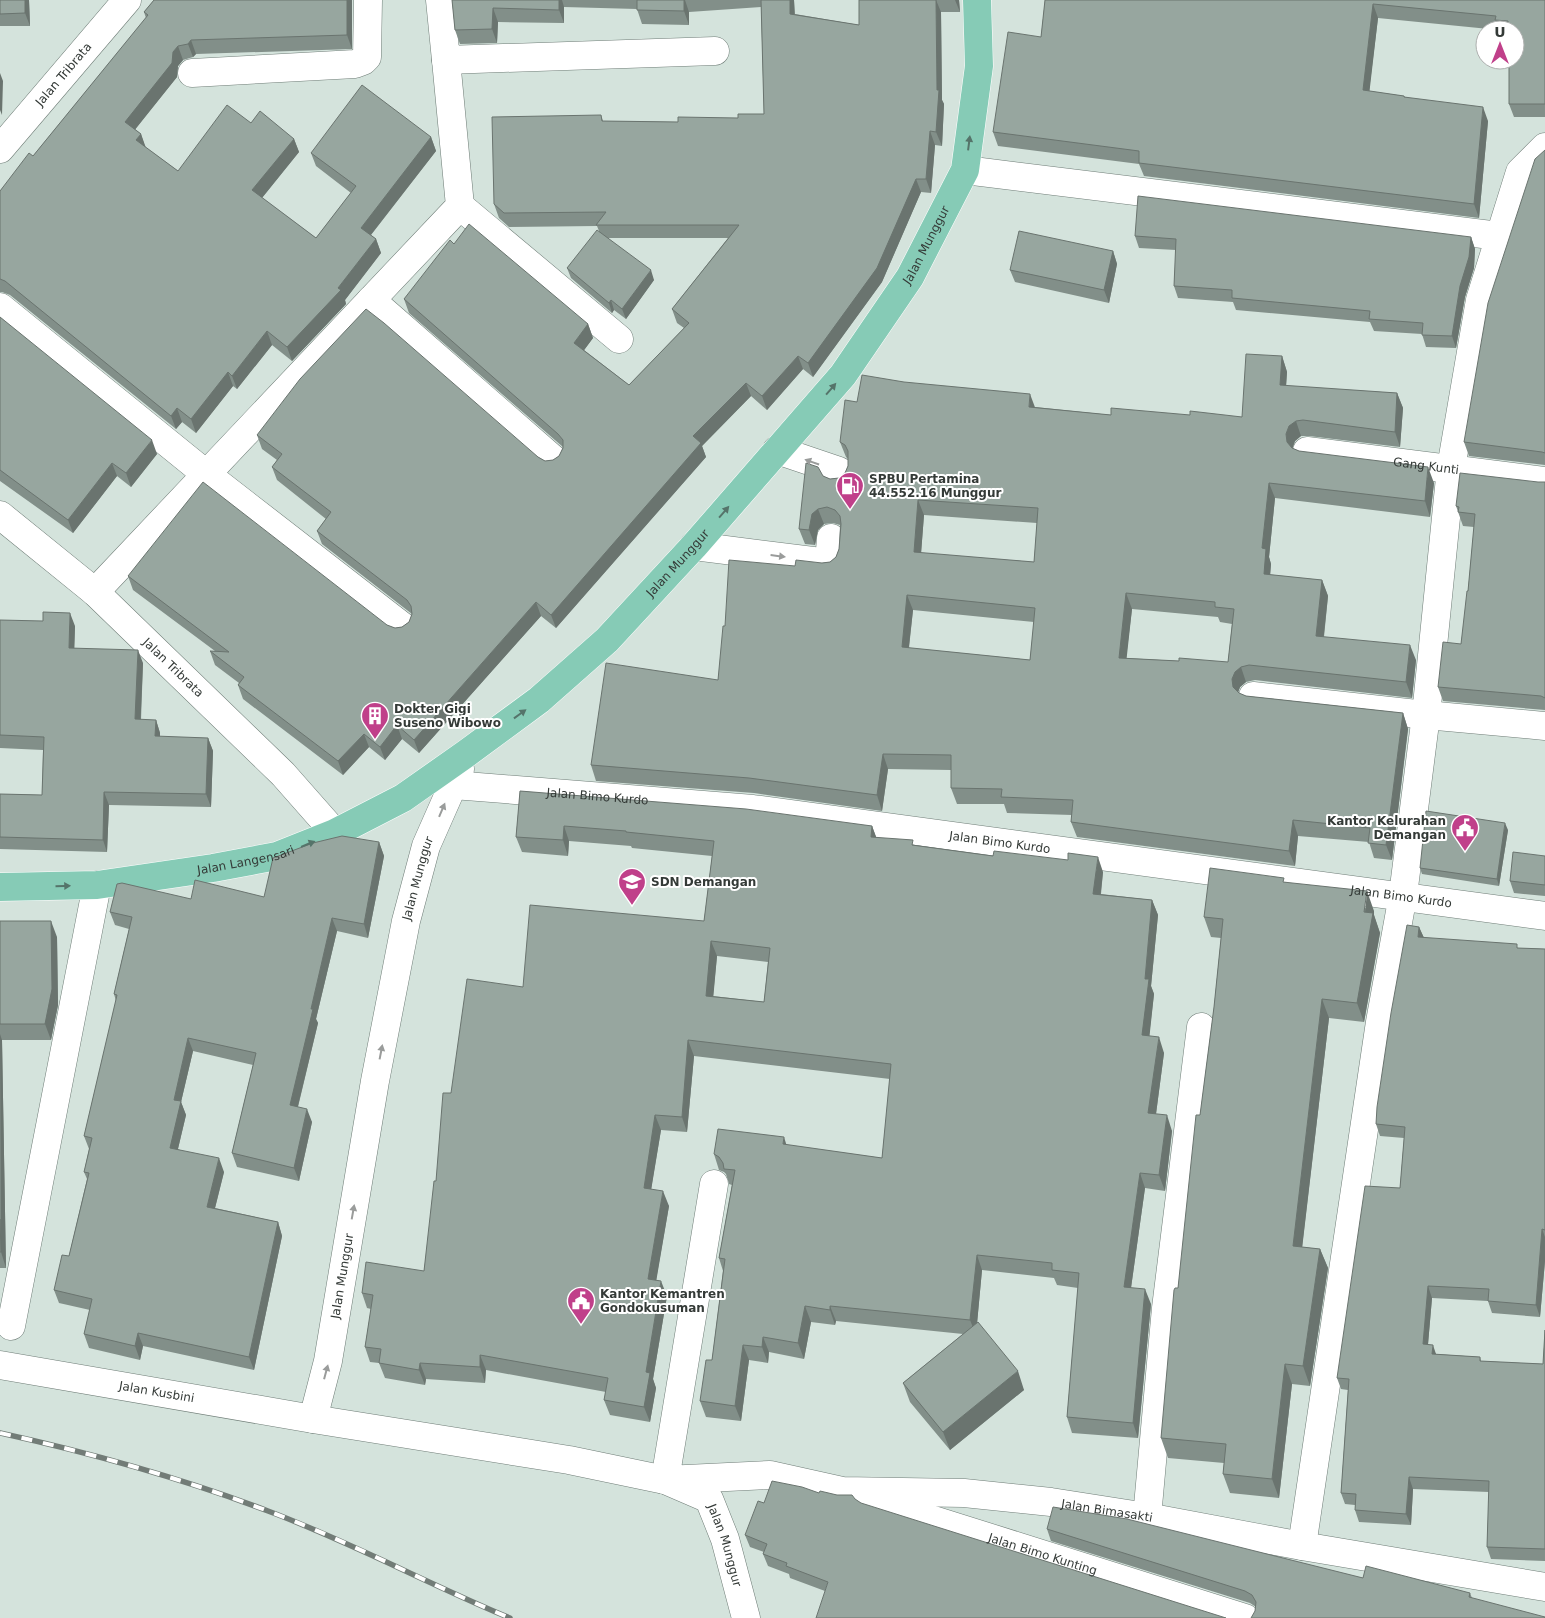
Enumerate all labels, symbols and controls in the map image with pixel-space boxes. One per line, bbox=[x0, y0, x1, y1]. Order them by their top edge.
north arrow bbox=[1475, 20, 1525, 70]
text: U bbox=[1494, 24, 1506, 40]
street label: Jalan Tribrata bbox=[32, 40, 94, 110]
one-way arrow bbox=[965, 135, 973, 151]
street label: Jalan Munggur bbox=[899, 203, 952, 288]
one-way arrow bbox=[825, 382, 836, 395]
street label: Gang Kunti bbox=[1392, 455, 1460, 477]
one-way arrow bbox=[804, 457, 819, 465]
fuel station icon: SPBU Pertamina 44.552.16 Munggur bbox=[835, 471, 865, 510]
place label: SPBU Pertamina 44.552.16 Munggur bbox=[869, 472, 1001, 500]
one-way arrow bbox=[718, 506, 730, 518]
street label: Jalan Munggur bbox=[643, 527, 712, 601]
one-way arrow bbox=[770, 553, 786, 561]
street label: Jalan Tribrata bbox=[139, 634, 206, 700]
building icon: Dokter Gigi Suseno Wibowo bbox=[360, 701, 390, 740]
place label: Dokter Gigi Suseno Wibowo bbox=[394, 702, 501, 730]
one-way arrow bbox=[513, 709, 526, 720]
street label: Jalan Bimo Kurdo bbox=[545, 785, 649, 808]
one-way arrow bbox=[438, 803, 446, 817]
public building icon: Kantor Kelurahan Demangan bbox=[1450, 813, 1480, 852]
place label: Kantor Kelurahan Demangan bbox=[1327, 814, 1446, 842]
street label: Jalan Bimo Kurdo bbox=[947, 828, 1051, 856]
street label: Jalan Munggur bbox=[399, 834, 436, 923]
one-way arrow bbox=[301, 840, 316, 848]
street label: Jalan Langensari bbox=[195, 843, 297, 877]
school or university icon: SDN Demangan bbox=[617, 867, 647, 906]
place label: SDN Demangan bbox=[651, 875, 756, 889]
one-way arrow bbox=[55, 882, 71, 890]
street label: Jalan Bimo Kurdo bbox=[1349, 883, 1453, 910]
one-way arrow bbox=[377, 1044, 385, 1059]
one-way arrow bbox=[350, 1203, 358, 1219]
street label: Jalan Munggur bbox=[328, 1232, 356, 1321]
public building icon: Kantor Kemantren Gondokusuman bbox=[566, 1286, 596, 1325]
place label: Kantor Kemantren Gondokusuman bbox=[600, 1287, 725, 1315]
one-way arrow bbox=[322, 1364, 330, 1379]
street label: Jalan Kusbini bbox=[117, 1378, 195, 1405]
street label: Jalan Bimasakti bbox=[1059, 1497, 1154, 1525]
street label: Jalan Munggur bbox=[704, 1501, 744, 1588]
street label: Jalan Bimo Kunting bbox=[986, 1530, 1099, 1578]

